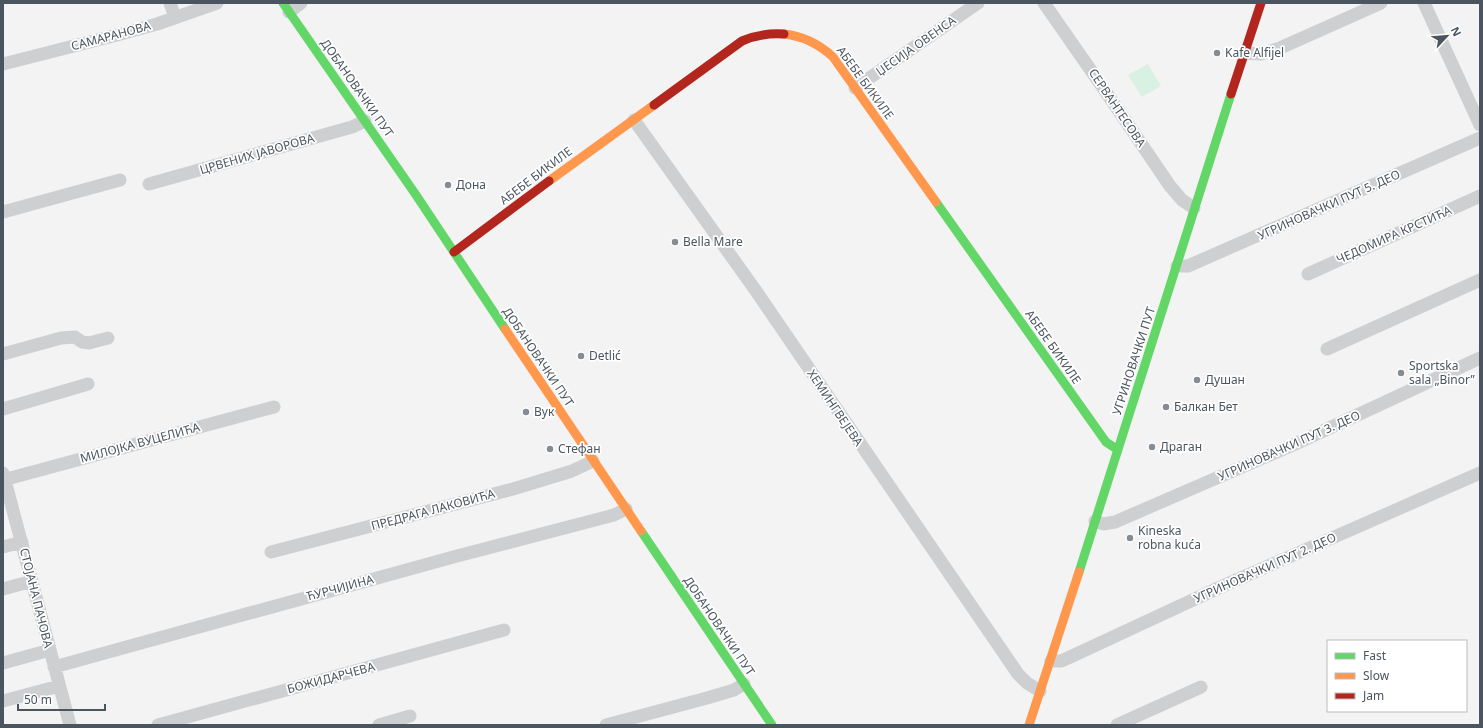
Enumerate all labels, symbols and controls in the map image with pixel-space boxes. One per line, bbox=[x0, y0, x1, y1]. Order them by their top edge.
street label: ЏЕСИЈА ОВЕНСА bbox=[872, 11, 959, 80]
north arrow bbox=[1427, 16, 1467, 56]
street label: САМАРАНОВА bbox=[69, 17, 153, 54]
text: N bbox=[1448, 24, 1465, 39]
street label: ДОБАНОВАЧКИ ПУТ bbox=[317, 35, 398, 140]
street label: АБЕБЕ БИКИЛЕ bbox=[833, 43, 898, 123]
place label: Kafe Alfijel bbox=[1225, 44, 1284, 61]
marker: Kafe Alfijel bbox=[1212, 48, 1222, 58]
street label: СЕРВАНТЕСОВА bbox=[1085, 65, 1150, 151]
street label: ЦРВЕНИХ ЈАВОРОВА bbox=[198, 129, 316, 178]
street label: АБЕБЕ БИКИЛЕ bbox=[496, 143, 576, 209]
street label: УГРИНОВАЧКИ ПУТ 5. ДЕО bbox=[1255, 165, 1403, 244]
place label: Дона bbox=[456, 176, 486, 193]
marker: Дона bbox=[443, 180, 453, 190]
street label: ЧЕДОМИРА КРСТИЋА bbox=[1333, 201, 1454, 268]
place label: Bella Mare bbox=[683, 233, 743, 250]
marker: Bella Mare bbox=[670, 237, 680, 247]
street label: ДОБАНОВАЧКИ ПУТ bbox=[499, 304, 578, 410]
street label: УГРИНОВАЧКИ ПУТ bbox=[1108, 304, 1159, 417]
street label: АБЕБЕ БИКИЛЕ bbox=[1022, 306, 1085, 387]
place label: Detlić bbox=[589, 347, 621, 364]
marker: Detlić bbox=[576, 351, 586, 361]
place label: Sportska sala „Binor” bbox=[1409, 357, 1475, 388]
street label: ХЕМИНГВЕЈЕВА bbox=[803, 366, 868, 450]
marker: Sportska sala „Binor” bbox=[1396, 368, 1406, 378]
place label: Душан bbox=[1205, 371, 1245, 388]
marker: Душан bbox=[1192, 375, 1202, 385]
place label: Балкан Бет bbox=[1174, 398, 1238, 415]
marker: Балкан Бет bbox=[1161, 402, 1171, 412]
place label: Вук bbox=[534, 403, 555, 420]
street label: УГРИНОВАЧКИ ПУТ 3. ДЕО bbox=[1215, 406, 1363, 485]
marker: Вук bbox=[521, 407, 531, 417]
street label: МИЛОЈКА ВУЦЕЛИЋА bbox=[78, 418, 202, 467]
place label: Драган bbox=[1160, 438, 1202, 455]
place label: Стефан bbox=[558, 440, 601, 457]
marker: Драган bbox=[1147, 442, 1157, 452]
marker: Стефан bbox=[545, 444, 555, 454]
street label: ПРЕДРАГА ЛАКОВИЋА bbox=[369, 485, 497, 534]
place label: Kineska robna kuća bbox=[1138, 522, 1201, 553]
street label: УГРИНОВАЧКИ ПУТ 2. ДЕО bbox=[1191, 528, 1339, 607]
marker: Kineska robna kuća bbox=[1125, 533, 1135, 543]
street label: СТОЈАНА ПАЧОВА bbox=[16, 546, 57, 650]
street label: ЋУРЧИЈИНА bbox=[304, 570, 376, 605]
street label: ДОБАНОВАЧКИ ПУТ bbox=[680, 573, 759, 679]
legend bbox=[1327, 640, 1467, 712]
text: Fast bbox=[1363, 647, 1387, 664]
street label: БОЖИДАРЧЕВА bbox=[285, 658, 377, 697]
text: Slow bbox=[1363, 667, 1390, 684]
scale bar bbox=[18, 686, 105, 712]
text: Jam bbox=[1362, 687, 1384, 704]
text: 50 m bbox=[24, 691, 52, 708]

